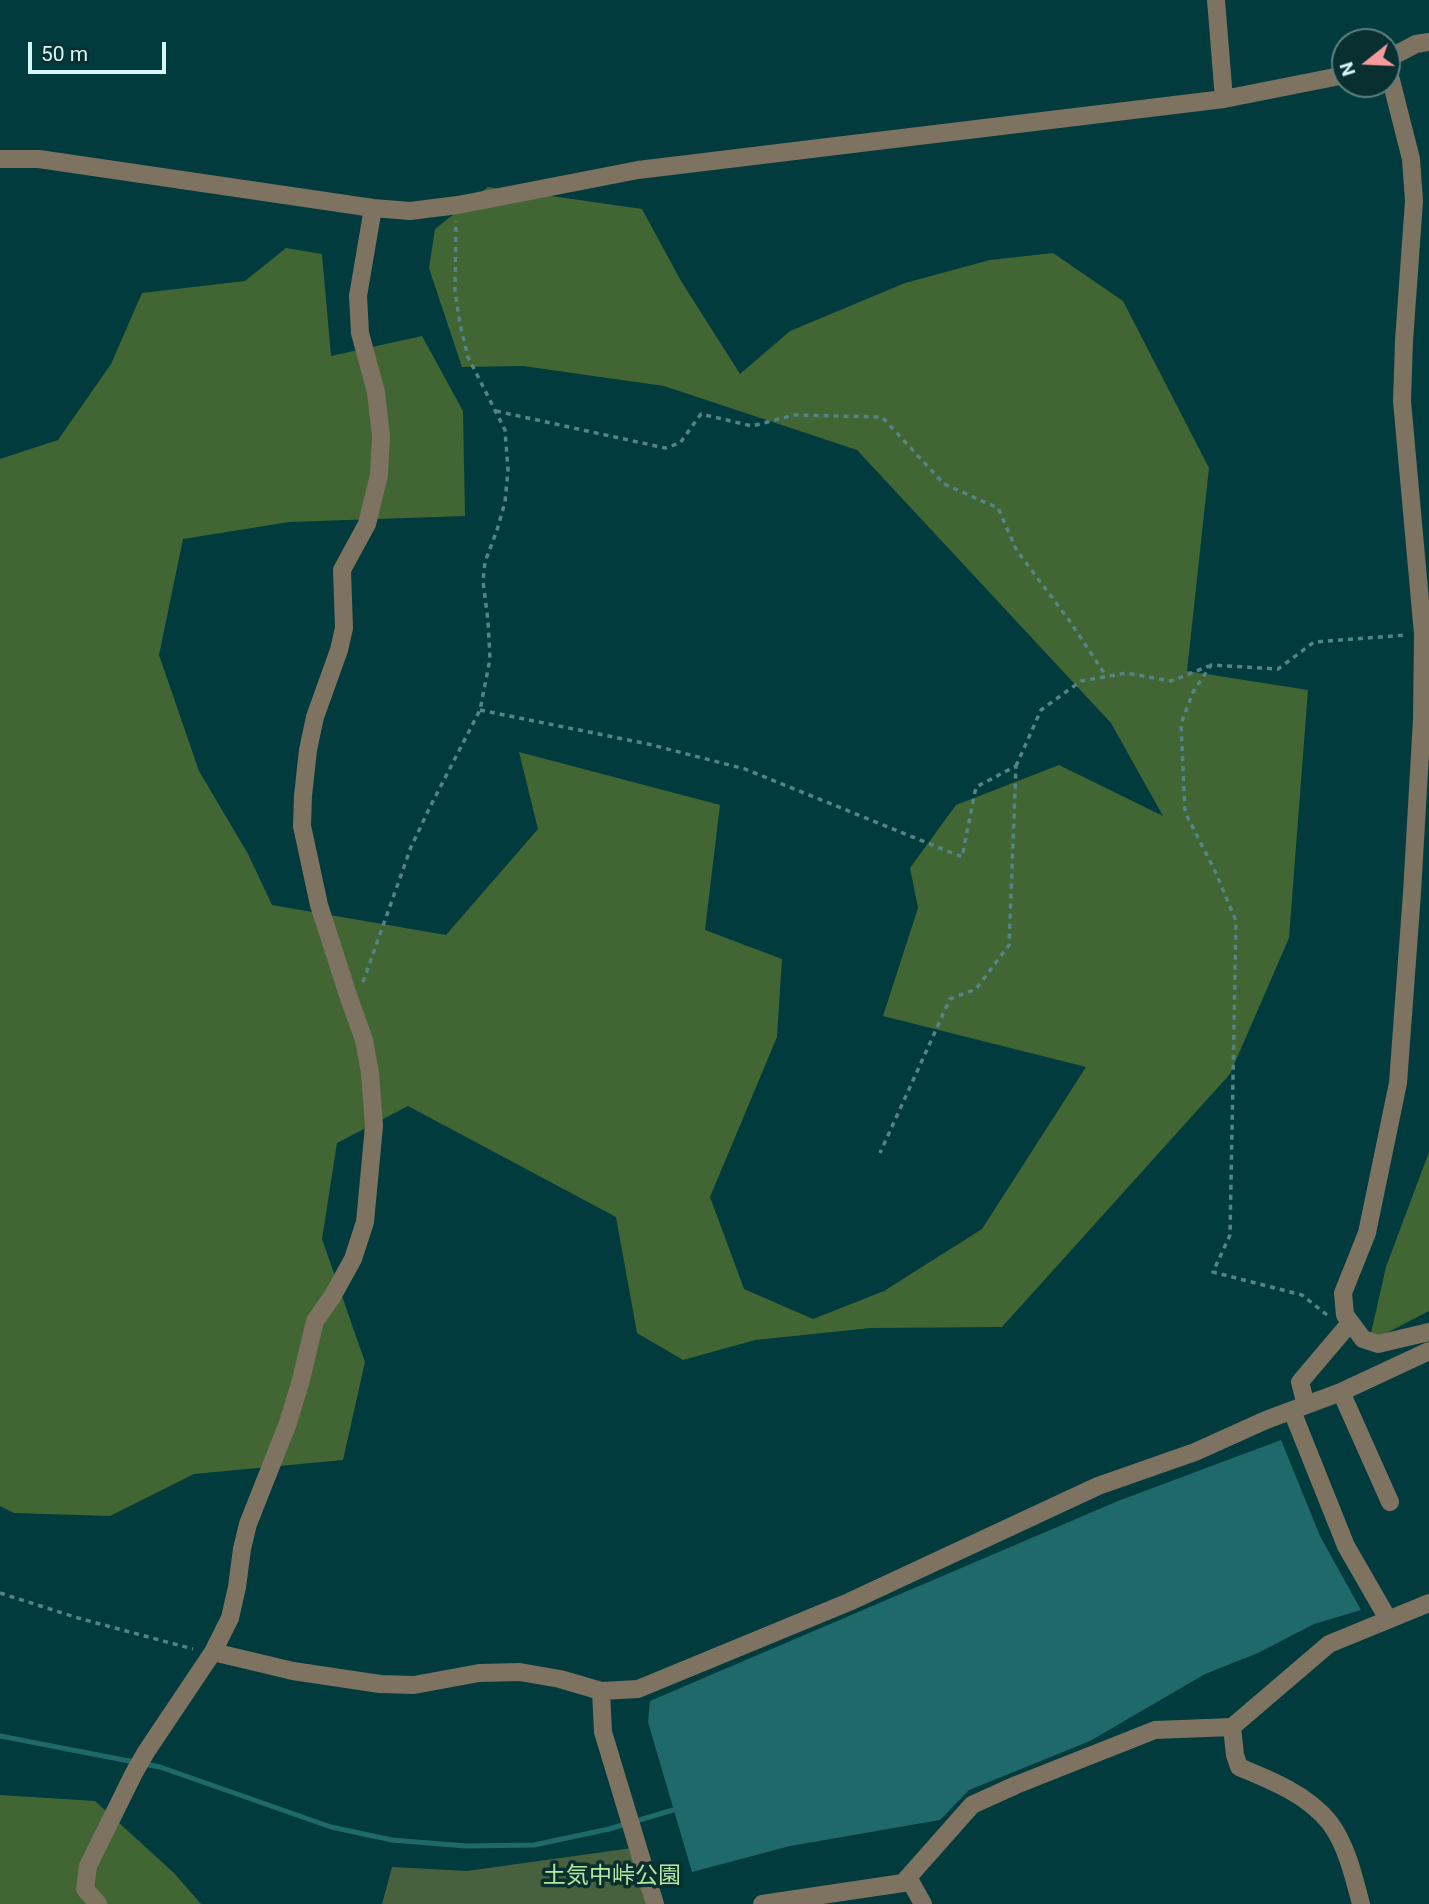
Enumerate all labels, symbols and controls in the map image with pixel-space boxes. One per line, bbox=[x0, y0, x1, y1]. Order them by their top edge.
scale bar bbox=[32, 28, 170, 72]
north arrow bbox=[1331, 28, 1401, 98]
text: 50 m bbox=[41, 42, 88, 66]
text: N bbox=[1334, 59, 1360, 79]
park label: 土気中峠公園 bbox=[543, 1863, 681, 1891]

